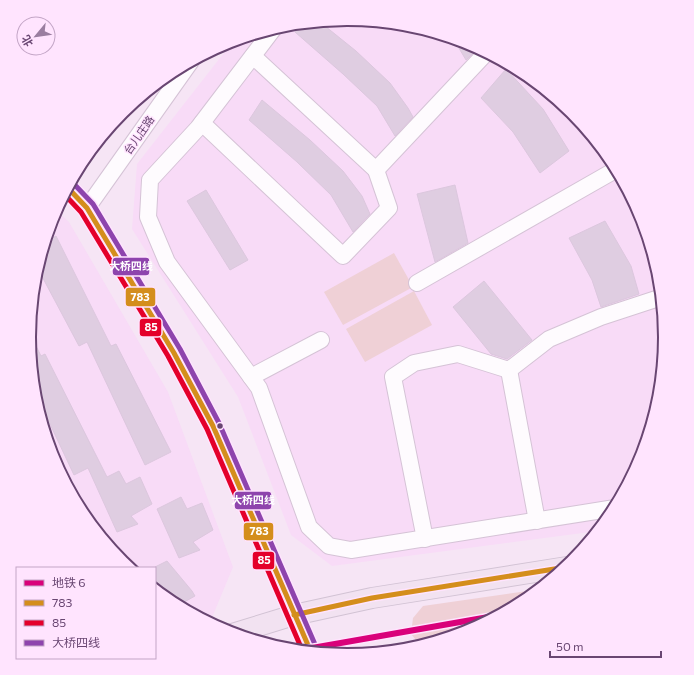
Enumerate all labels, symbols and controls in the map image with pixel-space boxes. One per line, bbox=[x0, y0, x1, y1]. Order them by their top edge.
north arrow bbox=[16, 16, 56, 56]
text: 北 bbox=[18, 33, 35, 49]
street label: 台儿庄路 bbox=[121, 113, 157, 156]
line badge: 大桥四线 bbox=[112, 257, 150, 276]
text: 大桥四线 bbox=[109, 259, 153, 272]
line badge: 783 bbox=[125, 287, 156, 307]
text: 783 bbox=[130, 290, 150, 303]
line badge: 85 bbox=[139, 318, 162, 337]
text: 85 bbox=[144, 320, 158, 333]
unlabelled marker bbox=[215, 421, 225, 431]
line badge: 大桥四线 bbox=[234, 491, 272, 510]
text: 大桥四线 bbox=[231, 493, 275, 506]
line badge: 783 bbox=[243, 522, 274, 541]
text: 783 bbox=[249, 524, 269, 537]
line badge: 85 bbox=[252, 551, 275, 570]
text: 85 bbox=[257, 553, 271, 566]
legend bbox=[16, 567, 156, 659]
text: 地铁 6 bbox=[52, 575, 86, 589]
text: 783 bbox=[52, 595, 73, 609]
text: 85 bbox=[52, 615, 66, 629]
scale bar bbox=[550, 633, 661, 659]
text: 大桥四线 bbox=[52, 635, 100, 649]
text: 50 m bbox=[556, 639, 584, 653]

